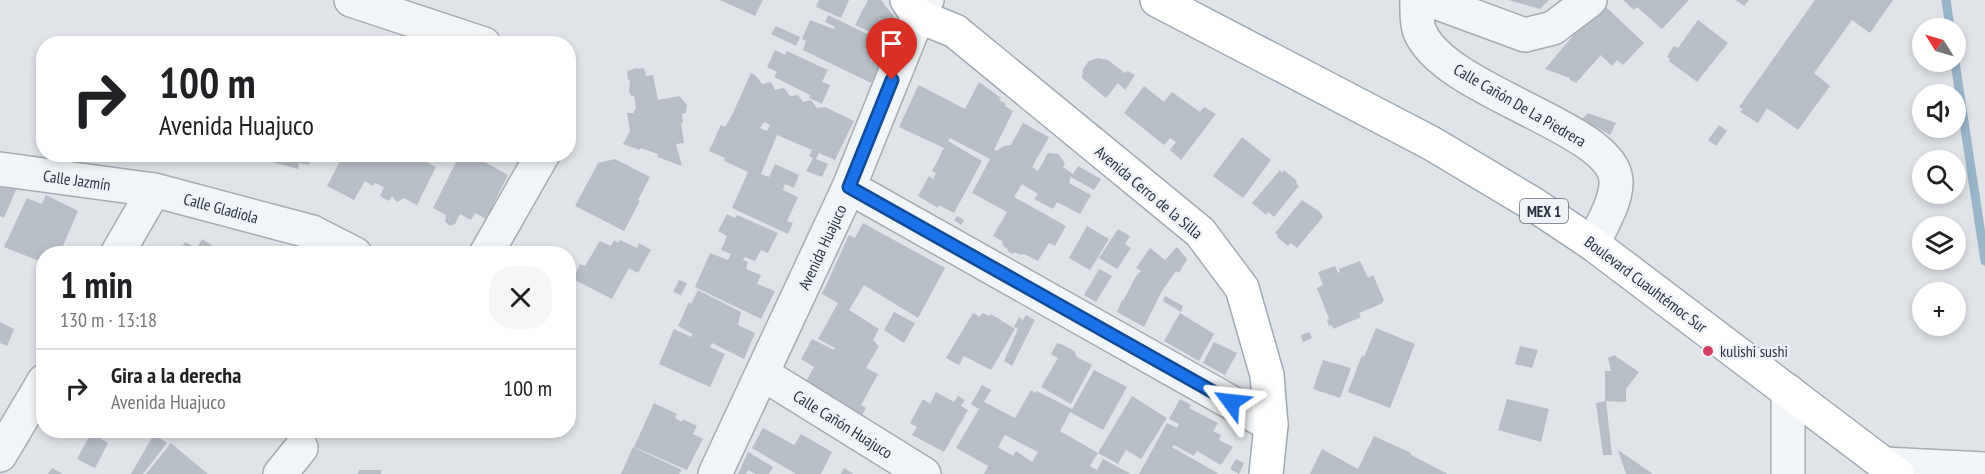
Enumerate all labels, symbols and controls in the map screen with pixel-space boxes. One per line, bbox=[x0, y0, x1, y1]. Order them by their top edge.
pin bbox=[866, 18, 917, 80]
north arrow bbox=[1912, 18, 1966, 72]
map controls bbox=[1912, 18, 1966, 336]
icon: arrive bbox=[875, 27, 908, 60]
text: 100 m bbox=[159, 55, 256, 110]
street label: Calle Cañón De La Piedrera bbox=[1450, 59, 1590, 151]
icon: right bbox=[60, 60, 138, 138]
button: sound bbox=[1912, 84, 1966, 138]
text: Avenida Huajuco bbox=[159, 108, 314, 142]
street label: Avenida Cerro de la Silla bbox=[1091, 141, 1207, 243]
button: search bbox=[1912, 150, 1966, 204]
street label: Calle Jazmín bbox=[42, 165, 112, 195]
street label: Calle Gladiola bbox=[182, 188, 260, 228]
road number: MEX 1 bbox=[1520, 199, 1568, 223]
street label: Avenida Huajuco bbox=[794, 201, 850, 293]
button: layers bbox=[1912, 216, 1966, 270]
street label: Boulevard Cuauhtémoc Sur bbox=[1581, 231, 1712, 337]
text: 1 min bbox=[60, 261, 133, 308]
button: close bbox=[489, 266, 552, 329]
button: + bbox=[1912, 282, 1966, 336]
text: 130 m · 13:18 bbox=[60, 307, 157, 333]
place label: kulishi sushi bbox=[1720, 341, 1788, 361]
marker: kulishi sushi bbox=[1701, 344, 1715, 358]
text: Gira a la derecha bbox=[111, 361, 241, 389]
position arrow bbox=[1199, 370, 1263, 434]
icon: right bbox=[60, 372, 93, 405]
text: 100 m bbox=[503, 374, 552, 402]
street label: Calle Cañón Huajuco bbox=[790, 385, 896, 463]
text: Avenida Huajuco bbox=[111, 389, 226, 415]

